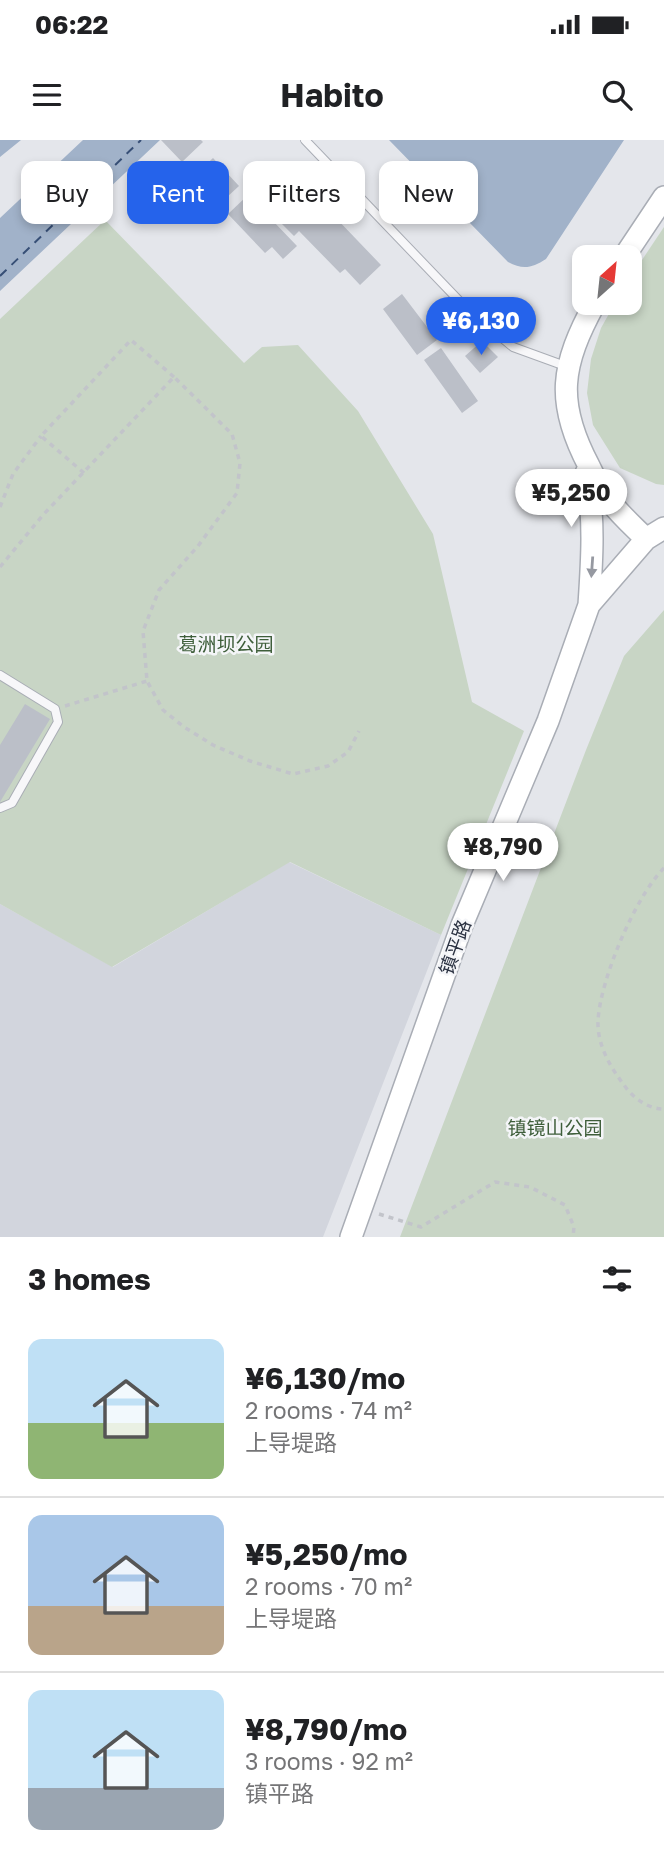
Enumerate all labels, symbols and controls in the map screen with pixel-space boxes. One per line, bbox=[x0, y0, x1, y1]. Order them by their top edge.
text: 06:22 bbox=[35, 9, 108, 40]
icon: menu bbox=[28, 76, 66, 114]
text: Habito bbox=[280, 76, 384, 114]
icon: search bbox=[598, 76, 636, 114]
chip: Buy bbox=[21, 161, 113, 224]
chip: Rent bbox=[127, 161, 229, 224]
chip: Filters bbox=[243, 161, 365, 224]
chip: New bbox=[379, 161, 478, 224]
north arrow bbox=[572, 245, 642, 315]
map controls bbox=[572, 245, 642, 315]
pin: ¥6,130 bbox=[424, 298, 538, 357]
text: ¥6,130 bbox=[442, 306, 520, 334]
pin: ¥5,250 bbox=[514, 470, 628, 529]
text: ¥5,250 bbox=[531, 478, 611, 506]
one-way arrow bbox=[586, 556, 597, 578]
park label: 葛洲坝公园 bbox=[178, 632, 274, 655]
pin: ¥8,790 bbox=[446, 824, 560, 883]
text: ¥8,790 bbox=[463, 832, 543, 860]
street label: 镇平路 bbox=[434, 916, 475, 978]
park label: 镇镜山公园 bbox=[507, 1116, 603, 1139]
icon: filters bbox=[598, 1260, 636, 1298]
text: 3 homes bbox=[28, 1261, 151, 1297]
text: ¥6,130/mo bbox=[245, 1360, 405, 1396]
icon: home bbox=[84, 1367, 168, 1451]
text: 2 rooms · 74 m² bbox=[245, 1396, 412, 1424]
text: 上导堤路 bbox=[245, 1428, 337, 1456]
text: ¥5,250/mo bbox=[245, 1536, 407, 1572]
icon: home bbox=[84, 1543, 168, 1627]
text: 2 rooms · 70 m² bbox=[245, 1572, 412, 1600]
text: 上导堤路 bbox=[245, 1604, 337, 1632]
text: ¥8,790/mo bbox=[245, 1711, 407, 1747]
icon: home bbox=[84, 1718, 168, 1802]
text: 3 rooms · 92 m² bbox=[245, 1747, 413, 1775]
text: 镇平路 bbox=[245, 1779, 314, 1807]

